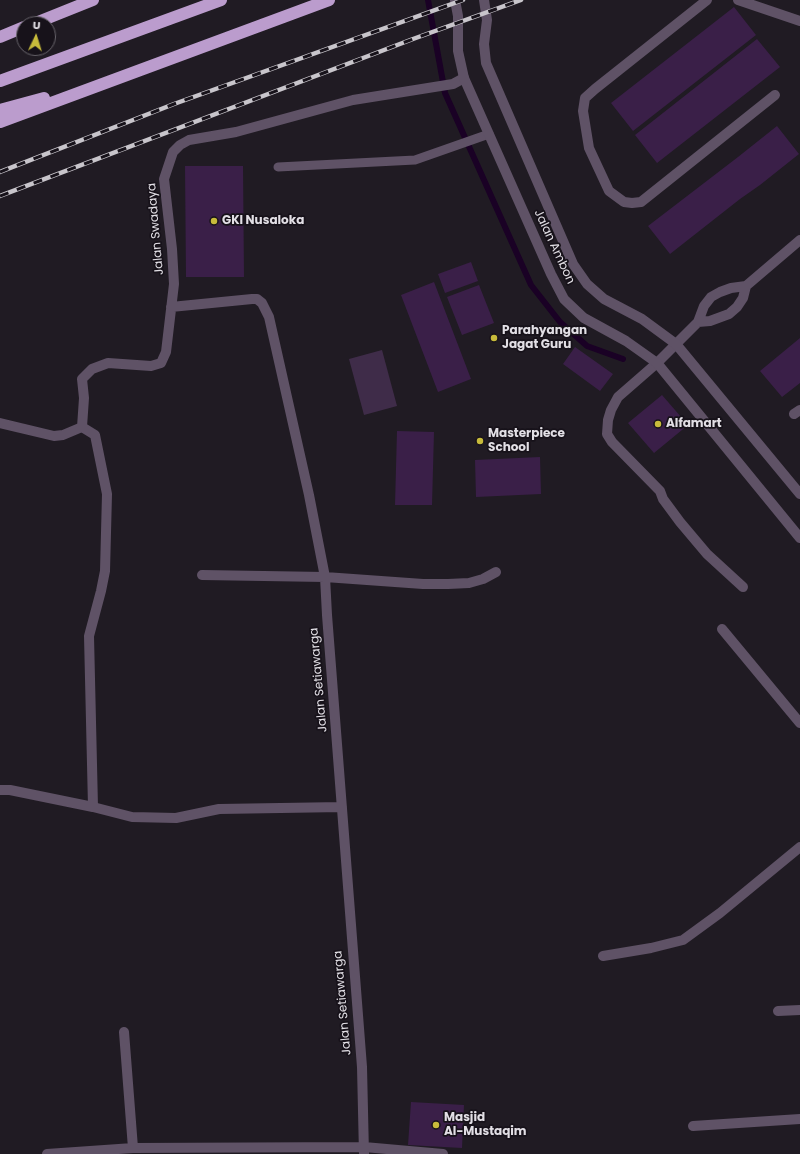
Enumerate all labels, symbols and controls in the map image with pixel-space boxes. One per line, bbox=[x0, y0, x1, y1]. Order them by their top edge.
north arrow bbox=[16, 16, 56, 56]
text: U bbox=[32, 17, 41, 33]
street label: Jalan Swadaya bbox=[145, 182, 167, 276]
street label: Jalan Ambon bbox=[530, 208, 578, 286]
place label: GKI Nusaloka bbox=[222, 214, 304, 228]
marker: GKI Nusaloka bbox=[209, 216, 219, 226]
place label: Parahyangan Jagat Guru bbox=[502, 324, 587, 352]
marker: Parahyangan Jagat Guru bbox=[489, 333, 499, 343]
place label: Alfamart bbox=[666, 417, 722, 431]
marker: Alfamart bbox=[653, 419, 663, 429]
place label: Masterpiece School bbox=[488, 427, 565, 455]
marker: Masterpiece School bbox=[475, 436, 485, 446]
street label: Jalan Setiawarga bbox=[307, 627, 331, 733]
street label: Jalan Setiawarga bbox=[331, 950, 355, 1056]
place label: Masjid Al-Mustaqim bbox=[444, 1111, 527, 1139]
marker: Masjid Al-Mustaqim bbox=[431, 1120, 441, 1130]

